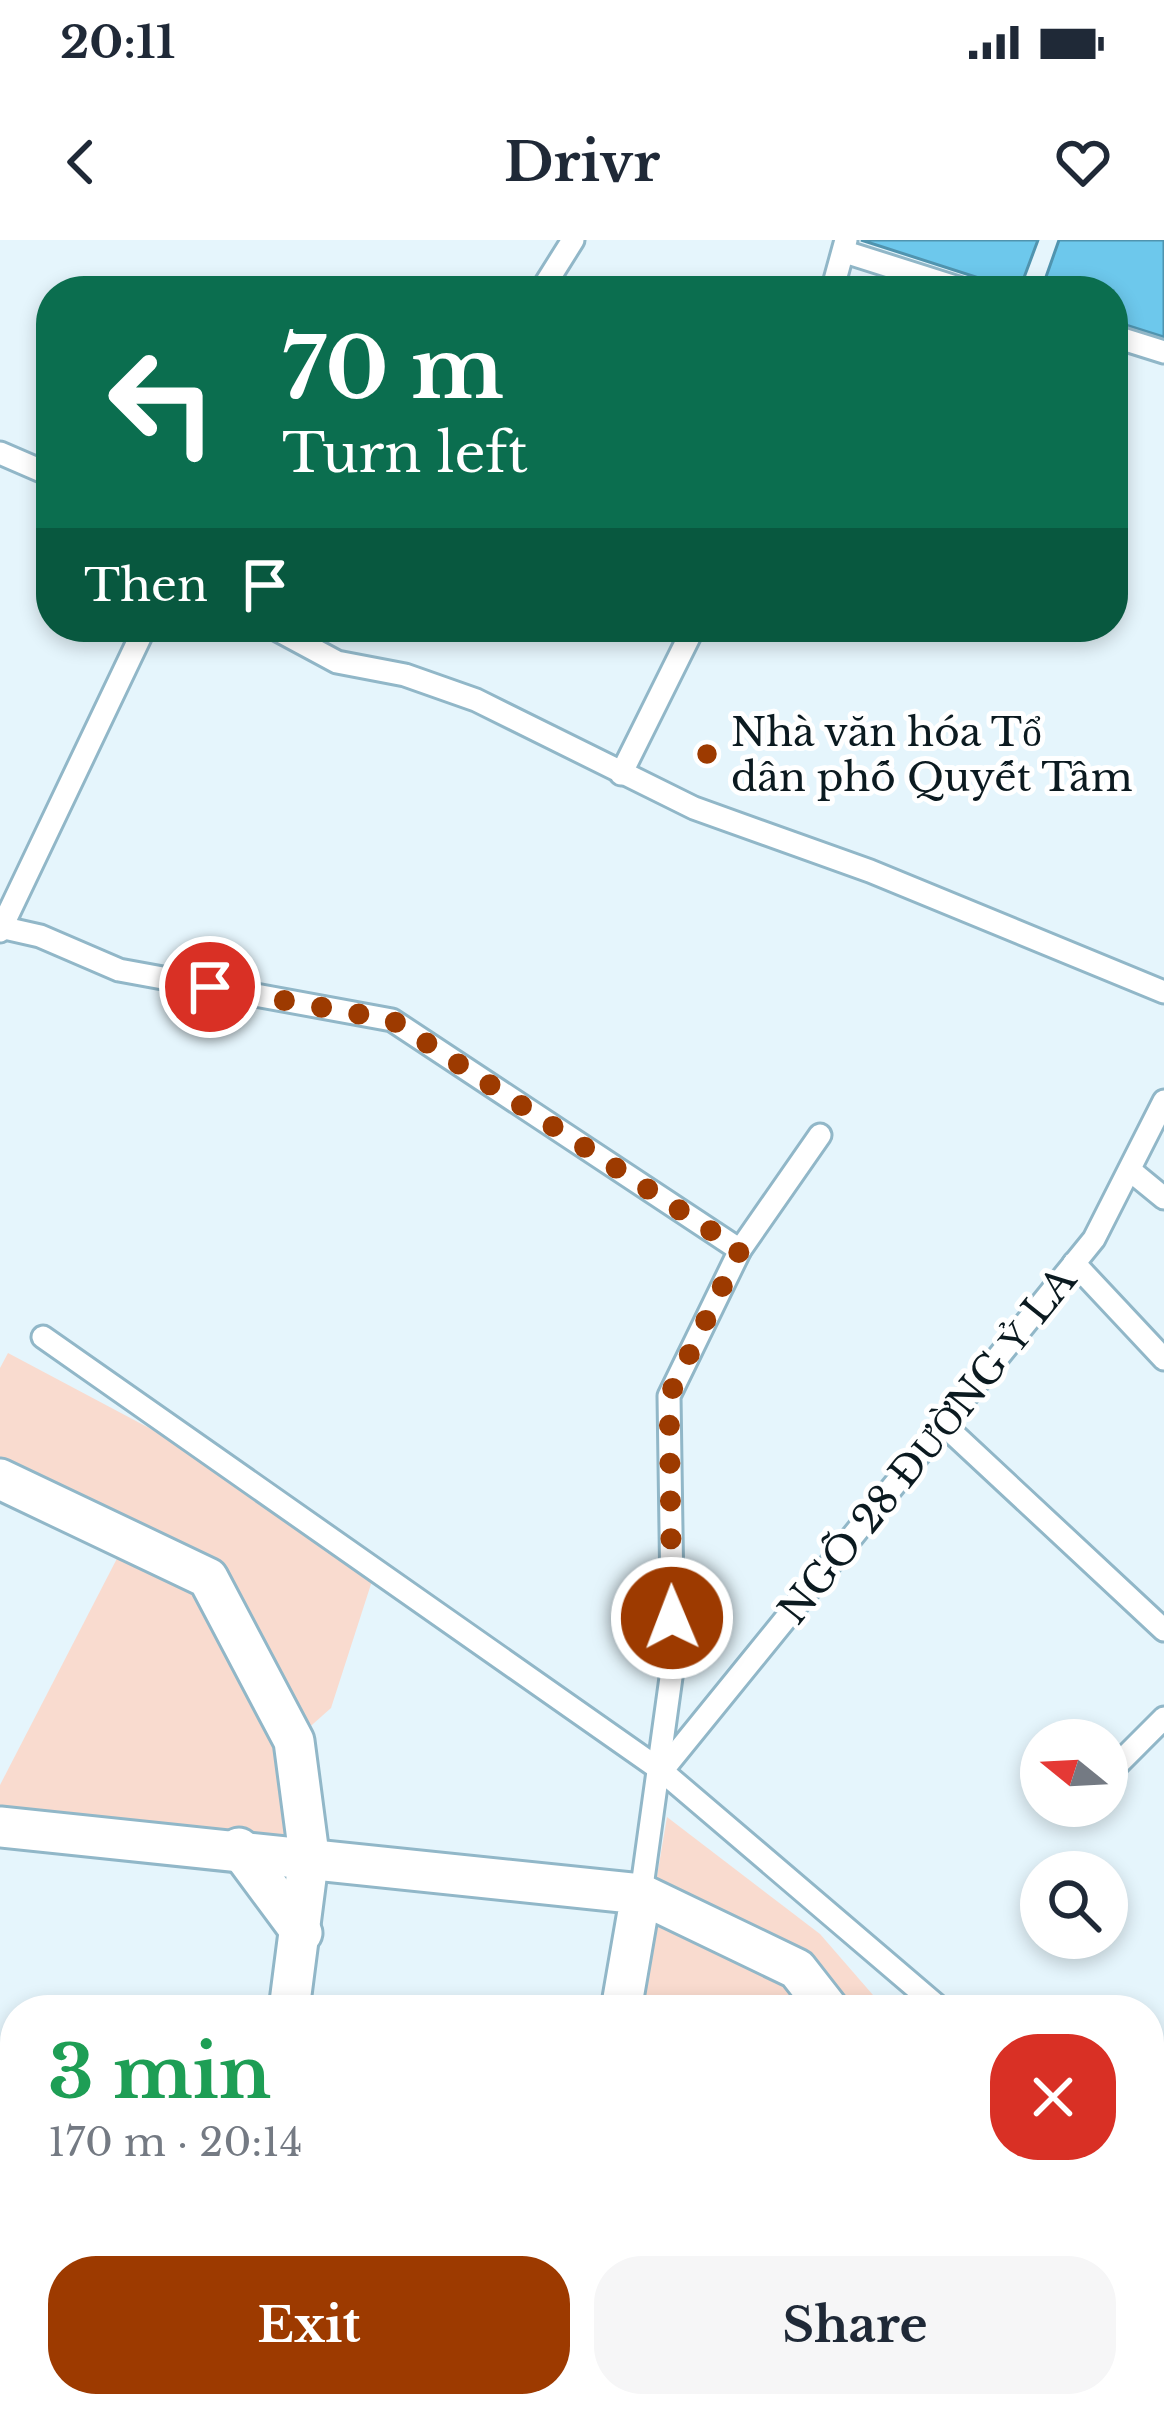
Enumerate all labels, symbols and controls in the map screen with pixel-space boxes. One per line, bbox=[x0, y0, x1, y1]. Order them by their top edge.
text: 20:11 bbox=[60, 14, 175, 70]
icon: back bbox=[48, 129, 114, 195]
text: Drivr bbox=[504, 129, 660, 196]
icon: heart bbox=[1050, 129, 1116, 195]
text: 70 m bbox=[282, 317, 504, 421]
icon: left bbox=[84, 324, 240, 480]
text: Turn left bbox=[282, 420, 528, 487]
icon: arrive bbox=[232, 552, 298, 618]
text: Then bbox=[84, 557, 208, 613]
place label: Nhà văn hóa Tổ dân phố Quyết Tâm bbox=[731, 708, 1133, 802]
marker: Nhà văn hóa Tổ dân phố Quyết Tâm bbox=[694, 741, 720, 767]
pin bbox=[159, 936, 261, 1038]
icon: arrive bbox=[177, 954, 243, 1020]
street label: NGÕ 28 ĐƯỜNG Ỷ LA bbox=[768, 1256, 1087, 1634]
position arrow bbox=[609, 1555, 735, 1681]
north arrow bbox=[1020, 1719, 1128, 1827]
map controls bbox=[1020, 1719, 1128, 1959]
button: search bbox=[1020, 1851, 1128, 1959]
text: 3 min bbox=[48, 2028, 271, 2117]
button: close bbox=[990, 2034, 1116, 2160]
text: 170 m · 20:14 bbox=[48, 2118, 303, 2167]
button: Exit bbox=[48, 2256, 570, 2394]
button: Share bbox=[594, 2256, 1116, 2394]

